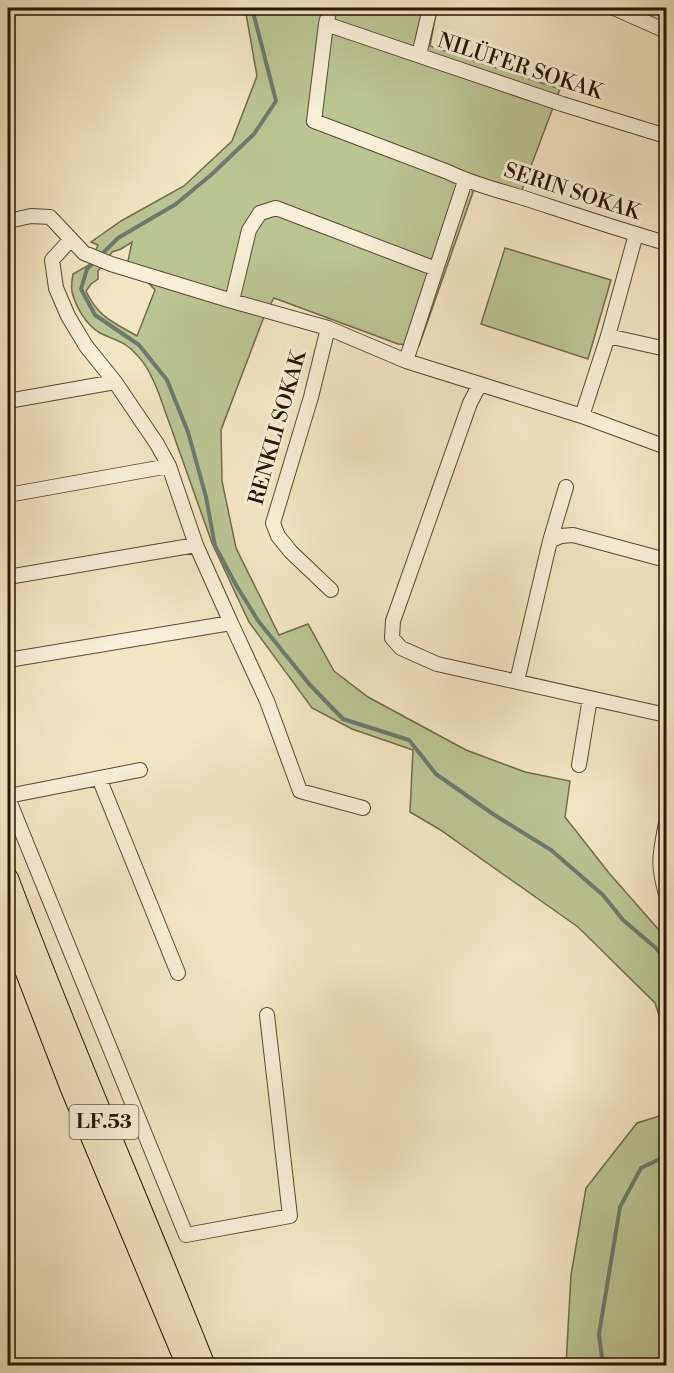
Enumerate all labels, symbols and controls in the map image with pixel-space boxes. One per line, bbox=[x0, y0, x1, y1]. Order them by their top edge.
street label: NILÜFER SOKAK bbox=[434, 26, 608, 106]
street label: SERIN SOKAK bbox=[501, 158, 645, 227]
street label: RENKLI SOKAK bbox=[244, 346, 313, 508]
road number: LF.53 bbox=[70, 1105, 138, 1139]

